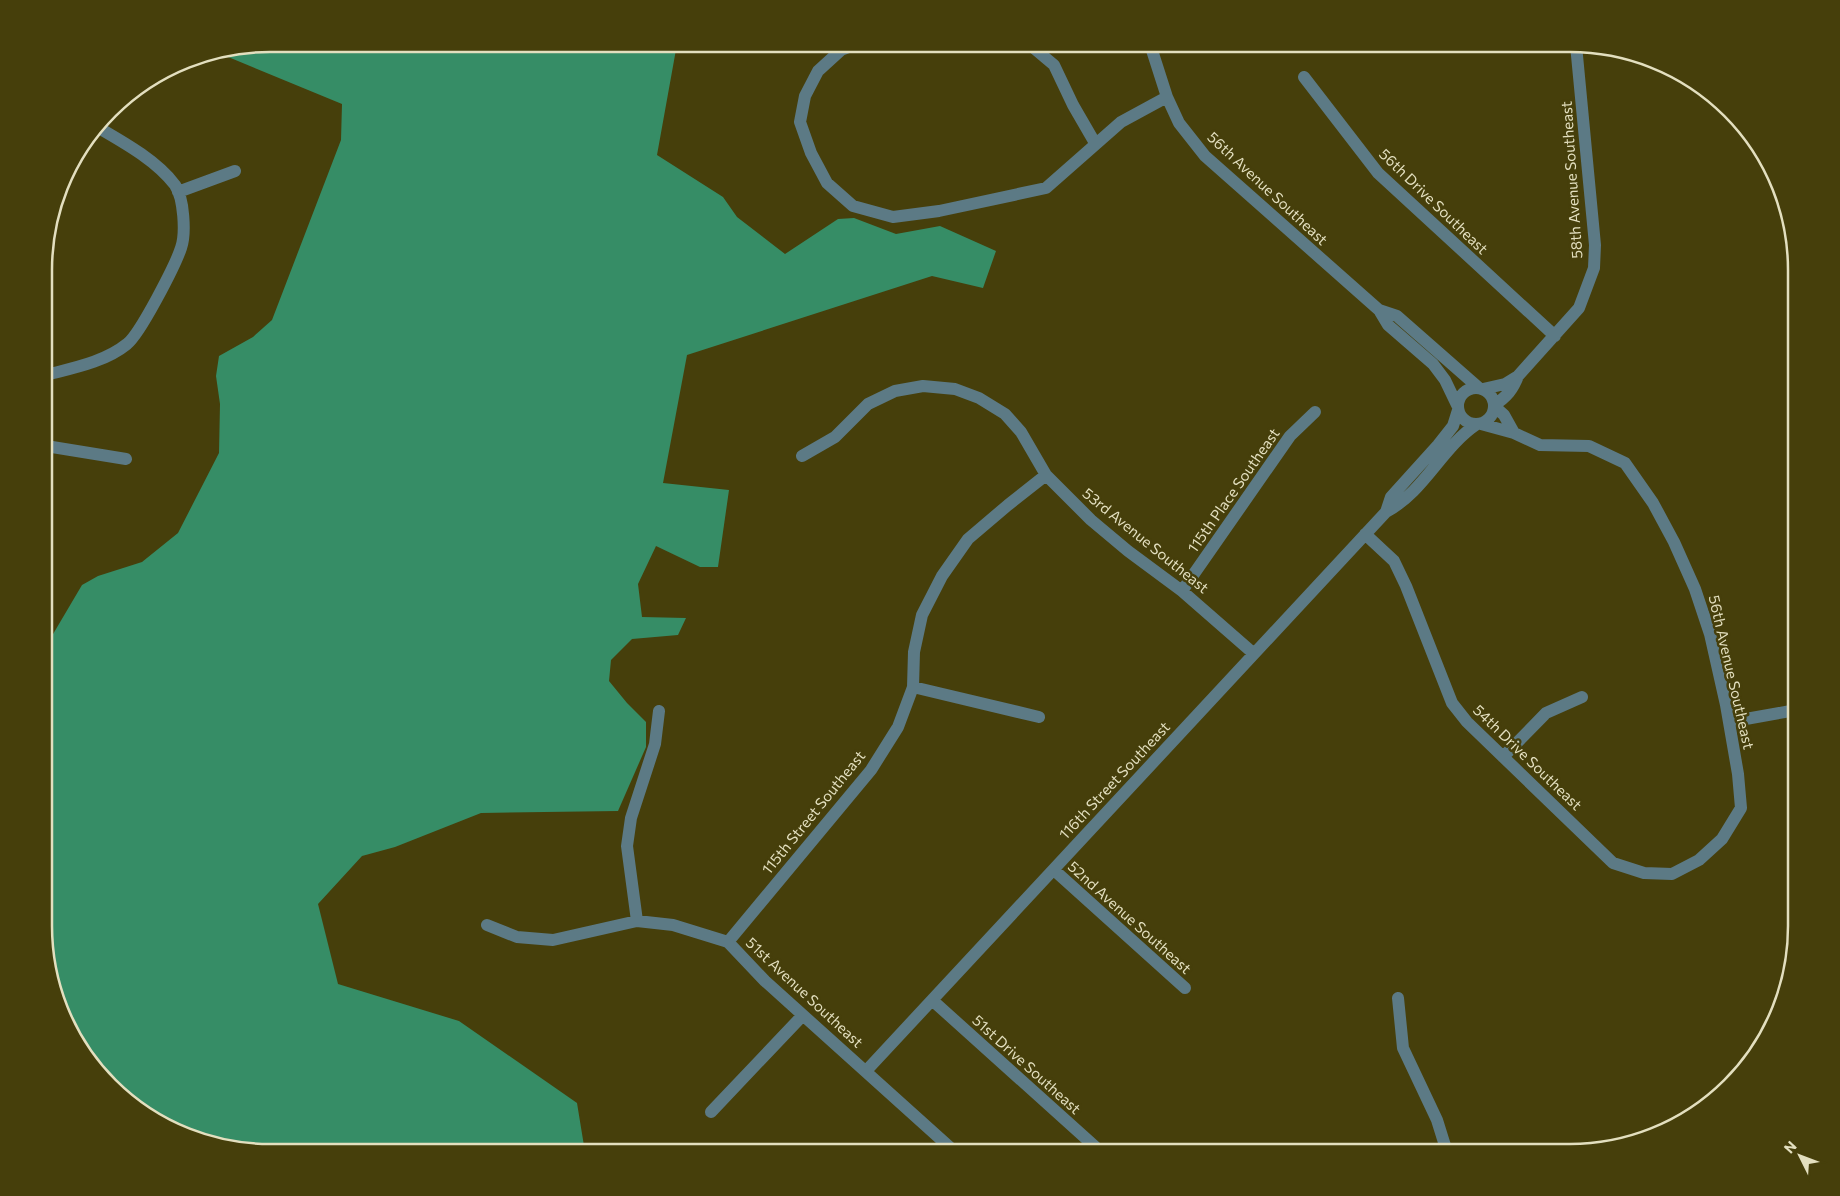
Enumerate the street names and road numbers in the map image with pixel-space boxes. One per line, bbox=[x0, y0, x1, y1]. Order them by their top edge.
street label: 58th Avenue Southeast bbox=[1557, 101, 1585, 259]
street label: 56th Avenue Southeast bbox=[1204, 128, 1332, 248]
street label: 56th Drive Southeast bbox=[1376, 144, 1492, 258]
street label: 115th Place Southeast bbox=[1183, 424, 1283, 556]
street label: 53rd Avenue Southeast bbox=[1079, 484, 1213, 596]
street label: 56th Avenue Southeast bbox=[1705, 593, 1759, 751]
street label: 54th Drive Southeast bbox=[1470, 701, 1586, 813]
street label: 116th Street Southeast bbox=[1055, 717, 1173, 843]
street label: 115th Street Southeast bbox=[758, 747, 868, 877]
street label: 52nd Avenue Southeast bbox=[1065, 857, 1195, 977]
street label: 51st Avenue Southeast bbox=[743, 933, 867, 1051]
street label: 51st Drive Southeast bbox=[969, 1011, 1085, 1117]

